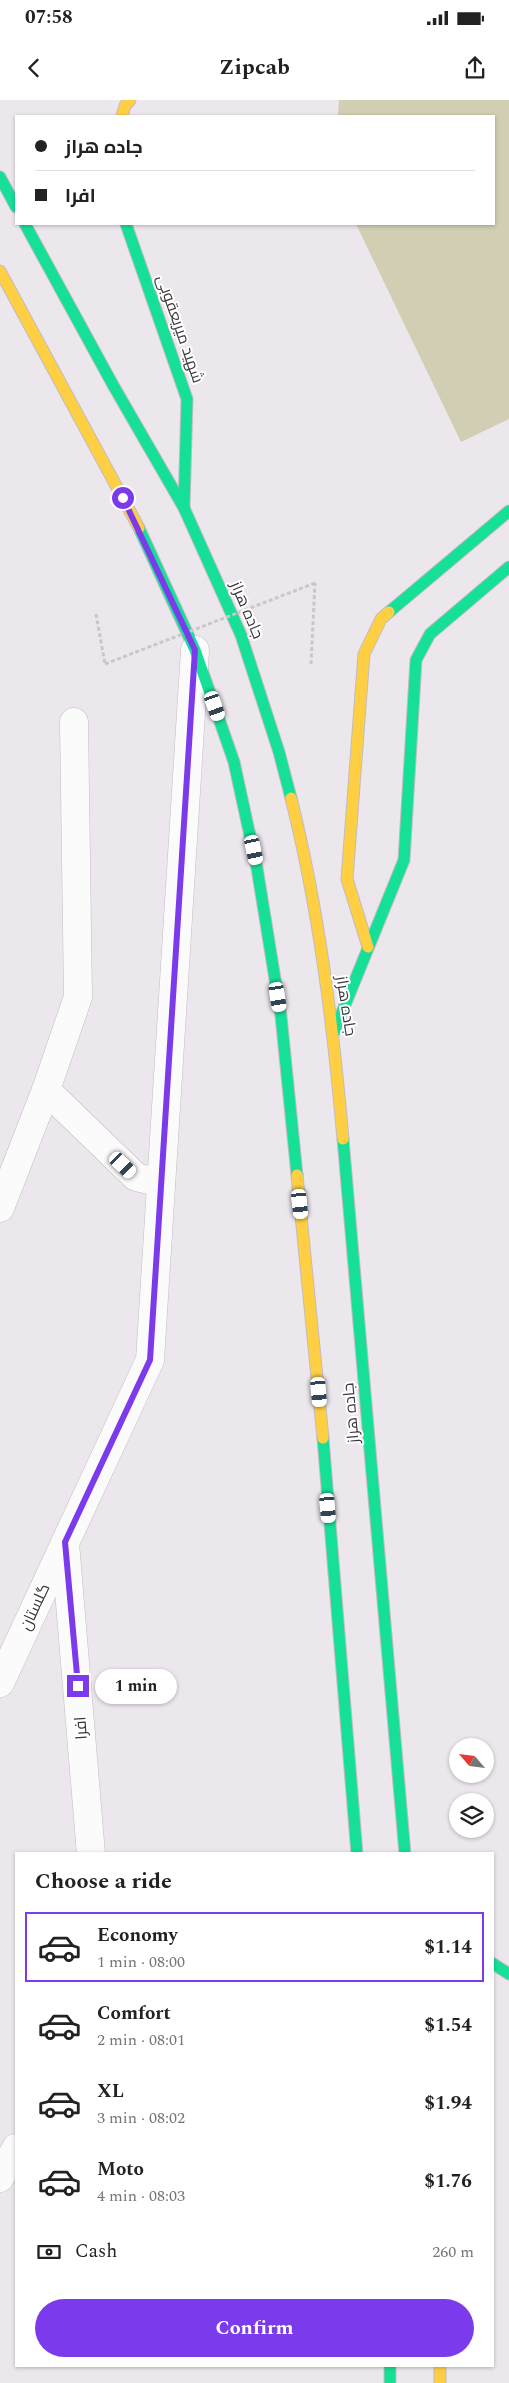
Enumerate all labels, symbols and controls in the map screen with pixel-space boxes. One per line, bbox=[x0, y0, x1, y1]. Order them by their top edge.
text: 07:58 bbox=[25, 3, 73, 32]
text: Zipcab bbox=[219, 51, 290, 84]
icon: back bbox=[20, 54, 48, 82]
icon: share bbox=[461, 54, 489, 82]
text: جاده هراز bbox=[65, 133, 143, 162]
text: افرا bbox=[65, 182, 96, 211]
street label: شهید میریعقوبی bbox=[150, 272, 210, 386]
route start bbox=[112, 487, 134, 509]
street label: جاده هراز bbox=[224, 576, 270, 643]
car bbox=[203, 689, 226, 723]
car bbox=[243, 834, 264, 866]
street label: جاده هراز bbox=[329, 973, 363, 1038]
car bbox=[268, 981, 287, 1013]
car bbox=[106, 1149, 139, 1181]
car bbox=[290, 1188, 309, 1220]
car bbox=[310, 1376, 327, 1408]
street label: جاده هراز bbox=[336, 1382, 366, 1445]
car bbox=[319, 1492, 336, 1524]
street label: گلستان bbox=[14, 1579, 56, 1635]
callout: 1 min bbox=[96, 1668, 178, 1704]
text: 1 min bbox=[115, 1674, 157, 1698]
route end bbox=[67, 1675, 89, 1697]
street label: افرا bbox=[68, 1716, 94, 1740]
north arrow bbox=[449, 1738, 494, 1782]
map controls bbox=[449, 1738, 494, 1838]
button: layers bbox=[449, 1793, 494, 1838]
text: Choose a ride bbox=[35, 1865, 172, 1898]
text: Economy bbox=[97, 1921, 178, 1950]
icon: car bbox=[37, 1925, 82, 1970]
text: $1.14 bbox=[424, 1933, 472, 1962]
text: 1 min · 08:00 bbox=[97, 1950, 185, 1974]
text: Comfort bbox=[97, 1999, 171, 2028]
icon: car bbox=[37, 2003, 82, 2048]
text: $1.54 bbox=[424, 2011, 472, 2040]
text: 2 min · 08:01 bbox=[97, 2028, 185, 2052]
text: XL bbox=[97, 2077, 124, 2106]
icon: car bbox=[37, 2081, 82, 2126]
text: $1.94 bbox=[424, 2089, 472, 2118]
text: 3 min · 08:02 bbox=[97, 2106, 185, 2130]
text: Moto bbox=[97, 2155, 144, 2184]
icon: car bbox=[37, 2159, 82, 2204]
text: $1.76 bbox=[424, 2167, 472, 2196]
text: 4 min · 08:03 bbox=[97, 2184, 185, 2208]
text: Cash bbox=[75, 2237, 117, 2266]
icon: cash bbox=[35, 2238, 63, 2266]
text: 260 m bbox=[432, 2240, 474, 2264]
button: Confirm bbox=[35, 2299, 474, 2357]

